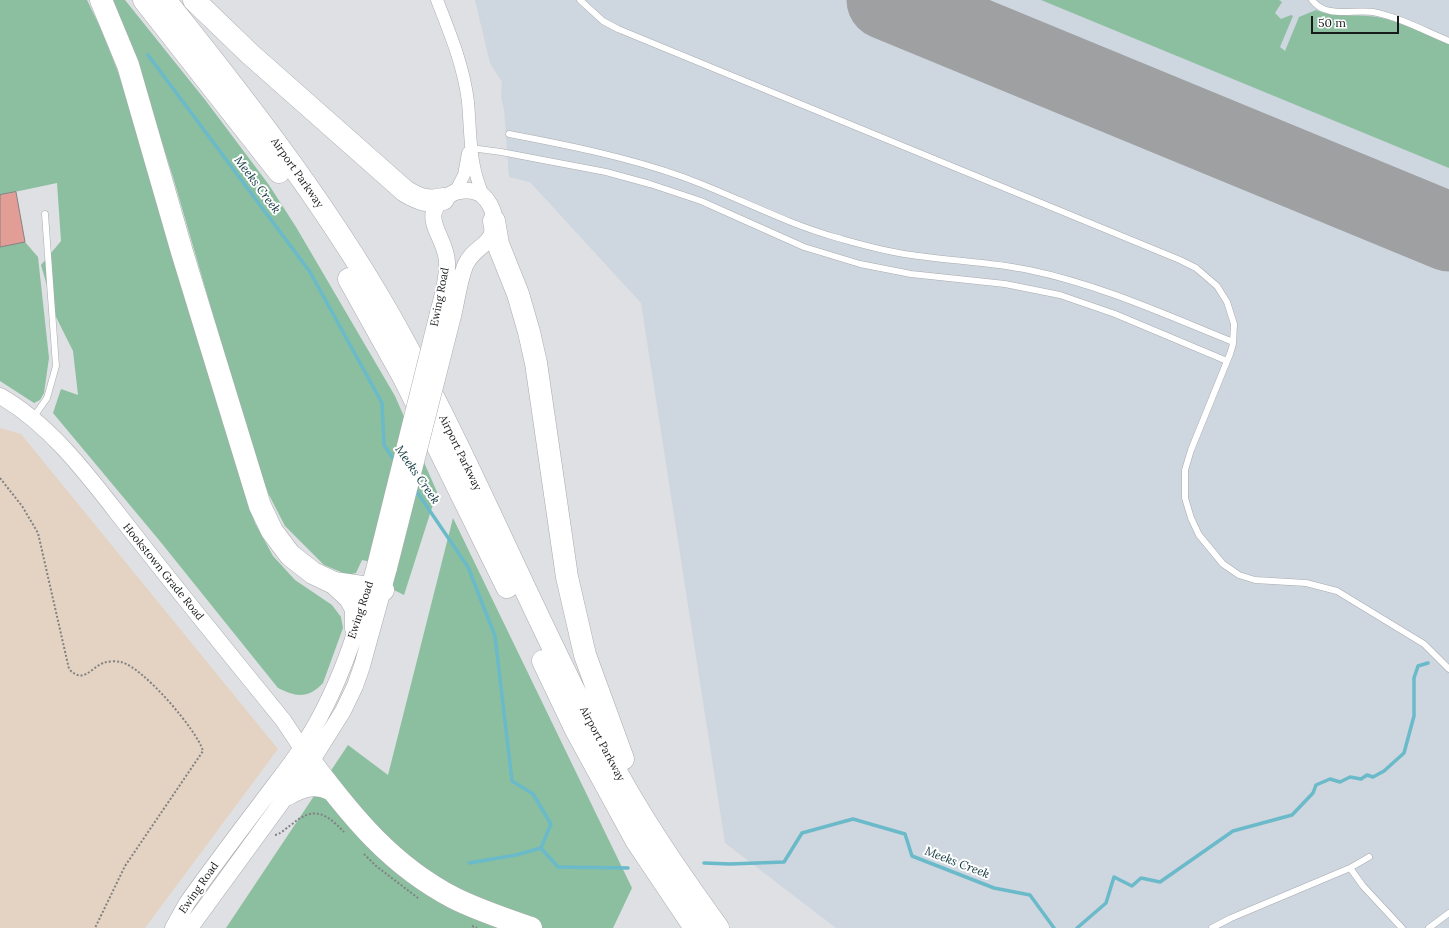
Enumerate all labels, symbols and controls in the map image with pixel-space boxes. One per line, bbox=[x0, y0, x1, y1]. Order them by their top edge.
scale bar bbox=[1313, 8, 1401, 34]
text: 50 m bbox=[1318, 15, 1346, 30]
street label: Airport Parkway bbox=[268, 135, 326, 211]
water label: Meeks Creek bbox=[231, 153, 283, 217]
street label: Ewing Road bbox=[428, 266, 452, 328]
street label: Airport Parkway bbox=[436, 413, 484, 493]
water label: Meeks Creek bbox=[392, 443, 442, 507]
street label: Hookstown Grade Road bbox=[120, 521, 206, 623]
street label: Ewing Road bbox=[345, 580, 377, 640]
street label: Airport Parkway bbox=[577, 704, 627, 784]
water label: Meeks Creek bbox=[923, 844, 991, 882]
street label: Ewing Road bbox=[176, 860, 222, 916]

